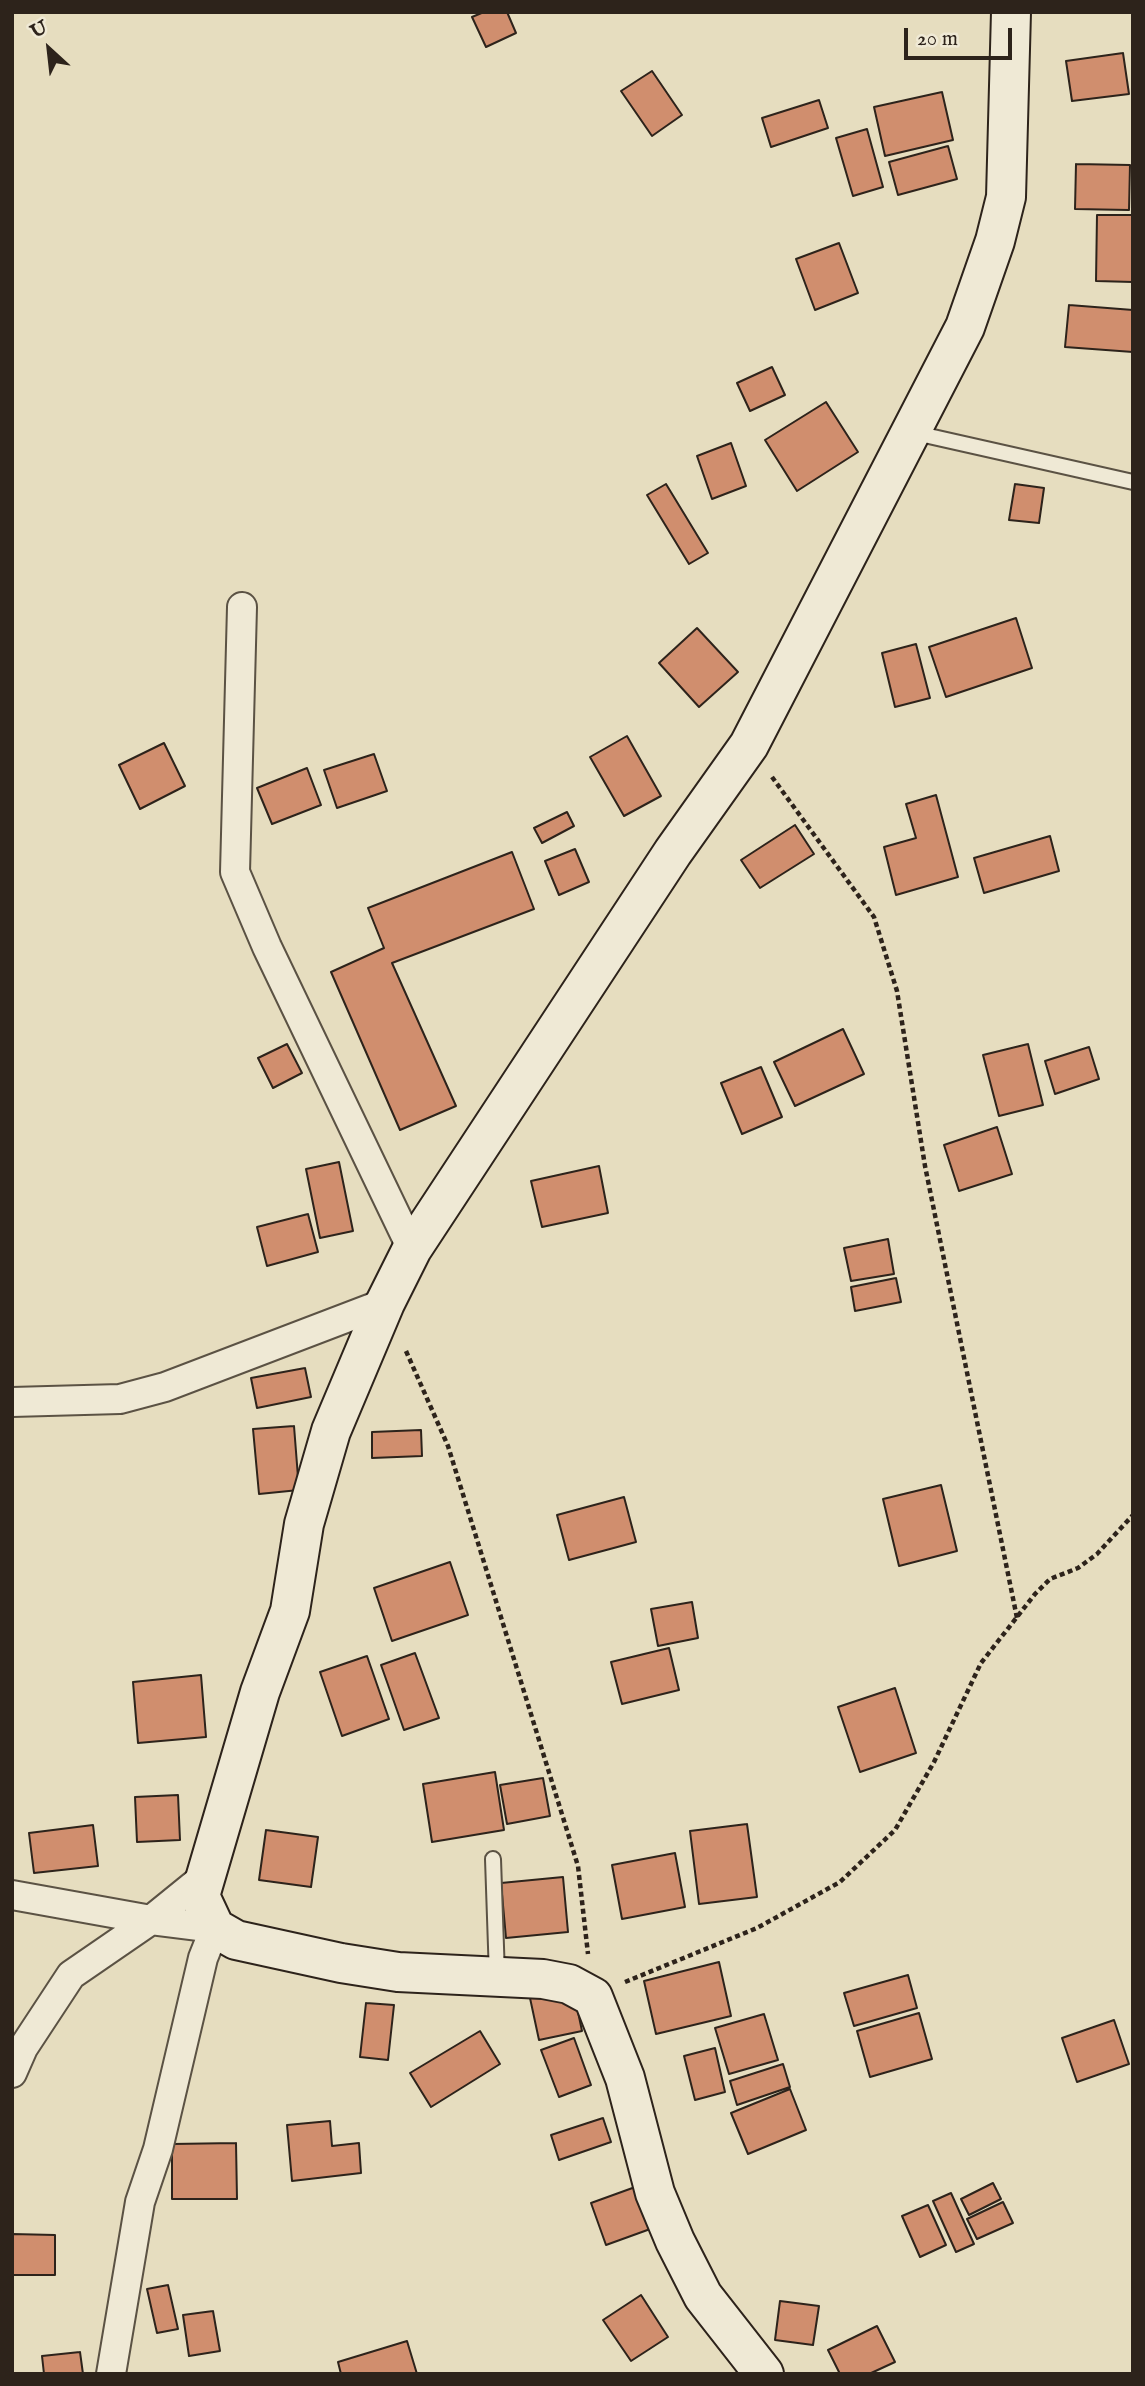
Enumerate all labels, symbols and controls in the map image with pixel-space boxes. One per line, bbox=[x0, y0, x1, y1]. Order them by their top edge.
north arrow bbox=[14, 14, 84, 84]
scale bar bbox=[907, 14, 1016, 58]
text: U bbox=[27, 16, 52, 45]
text: 20 m bbox=[917, 26, 958, 53]

